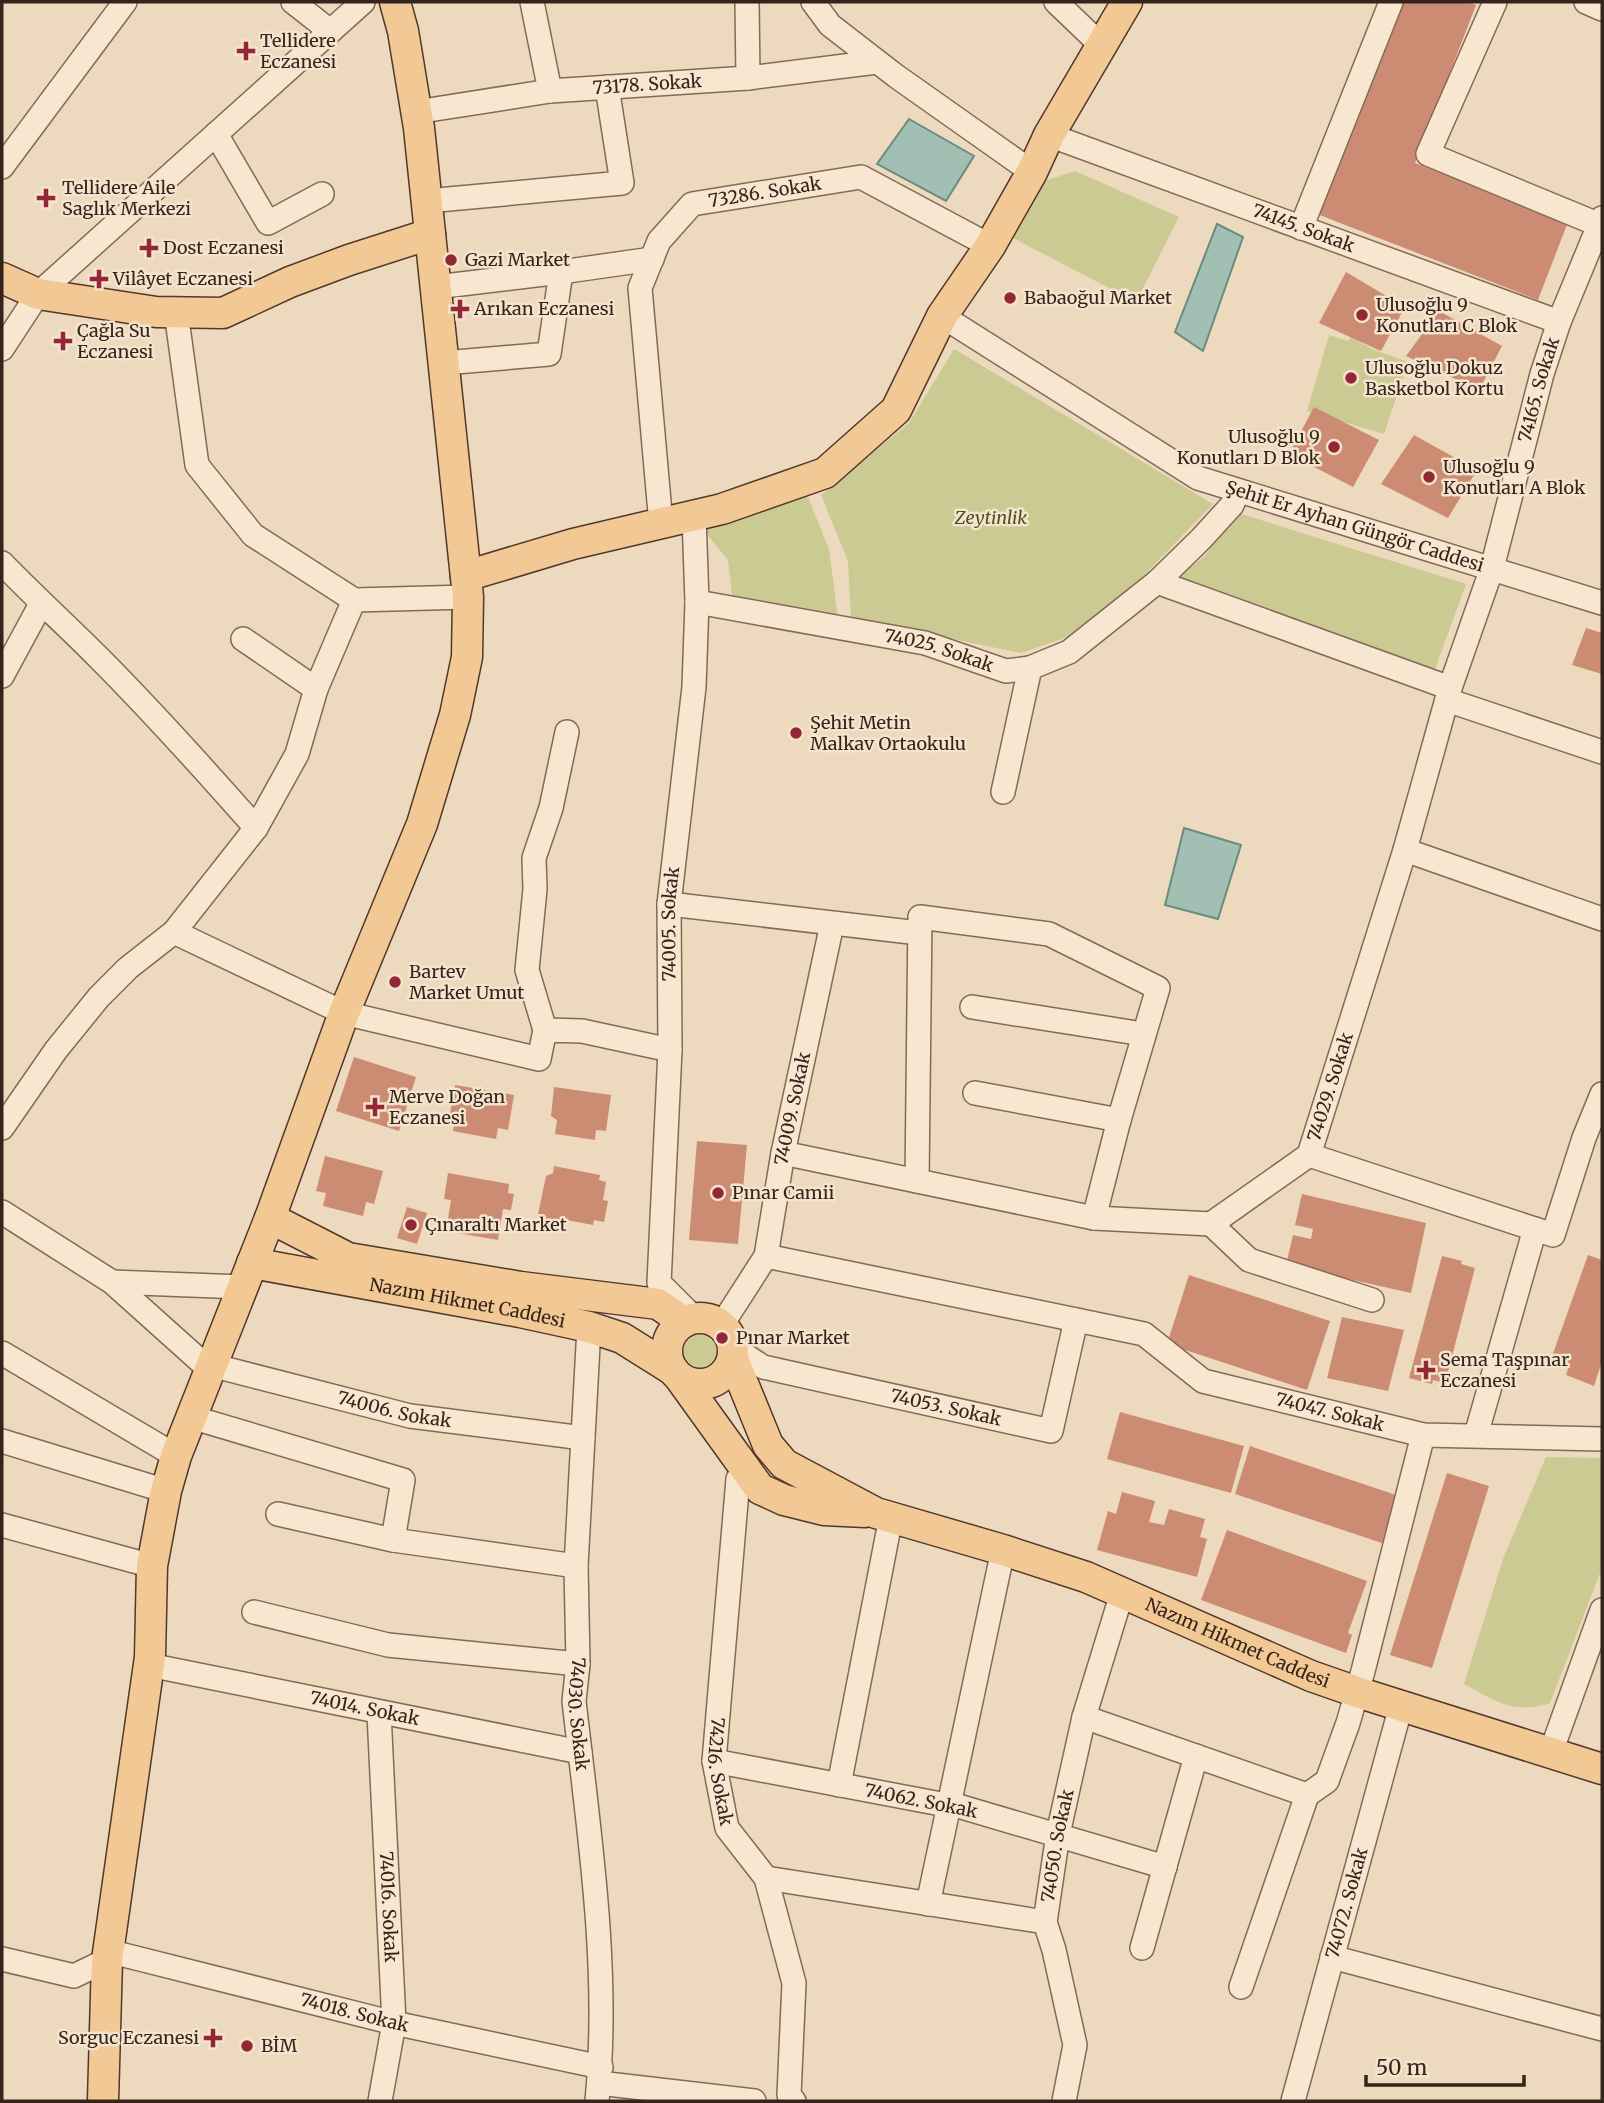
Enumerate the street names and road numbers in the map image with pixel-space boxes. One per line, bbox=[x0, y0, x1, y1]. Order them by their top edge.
street label: 73178. Sokak bbox=[592, 69, 703, 99]
street label: 73286. Sokak bbox=[707, 171, 823, 212]
street label: 74145. Sokak bbox=[1249, 199, 1359, 257]
street label: 74165. Sokak bbox=[1513, 334, 1564, 445]
street label: Şehit Er Ayhan Güngör Caddesi bbox=[1223, 475, 1487, 577]
street label: 74025. Sokak bbox=[883, 624, 997, 677]
street label: 74005. Sokak bbox=[657, 865, 684, 981]
street label: 74029. Sokak bbox=[1302, 1029, 1358, 1144]
street label: 74009. Sokak bbox=[769, 1049, 815, 1167]
street label: Nazım Hikmet Caddesi bbox=[368, 1273, 568, 1333]
street label: 74053. Sokak bbox=[888, 1384, 1004, 1431]
street label: 74006. Sokak bbox=[335, 1386, 453, 1432]
street label: 74047. Sokak bbox=[1273, 1387, 1387, 1436]
street label: Nazım Hikmet Caddesi bbox=[1142, 1593, 1333, 1693]
street label: 74030. Sokak bbox=[563, 1657, 594, 1773]
street label: 74014. Sokak bbox=[308, 1686, 422, 1730]
street label: 74216. Sokak bbox=[703, 1716, 738, 1828]
street label: 74062. Sokak bbox=[863, 1778, 980, 1823]
street label: 74050. Sokak bbox=[1036, 1786, 1079, 1904]
street label: 74072. Sokak bbox=[1320, 1845, 1373, 1961]
street label: 74016. Sokak bbox=[375, 1851, 403, 1963]
street label: 74018. Sokak bbox=[298, 1988, 411, 2037]

